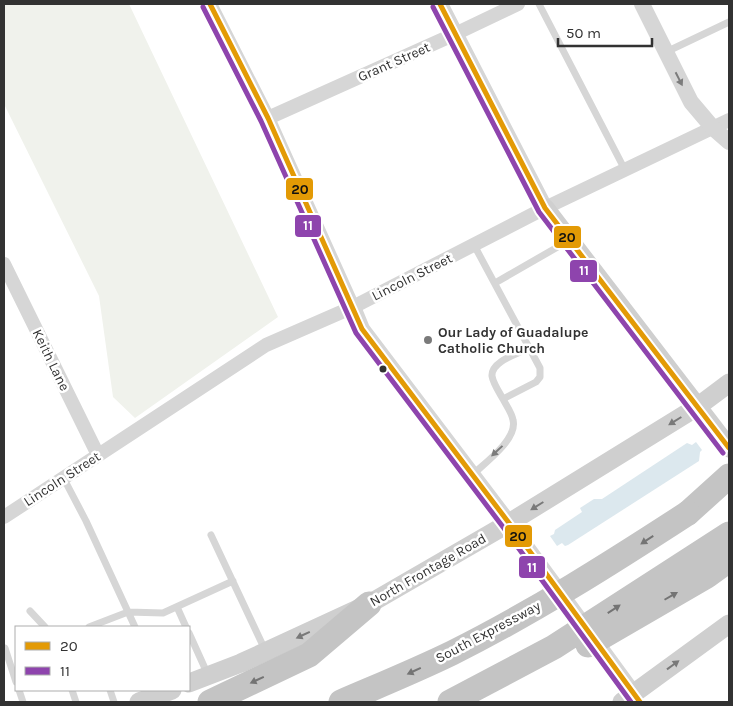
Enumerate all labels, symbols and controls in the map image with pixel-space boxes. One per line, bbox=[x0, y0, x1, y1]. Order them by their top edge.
scale bar bbox=[558, 15, 652, 47]
text: 50 m bbox=[566, 24, 601, 42]
street label: Grant Street bbox=[355, 39, 433, 85]
one-way arrow bbox=[675, 72, 683, 86]
line badge: 20 bbox=[285, 177, 314, 201]
text: 20 bbox=[291, 181, 309, 198]
line badge: 11 bbox=[294, 214, 322, 238]
text: 11 bbox=[303, 217, 313, 234]
line badge: 20 bbox=[553, 225, 582, 249]
text: 20 bbox=[558, 229, 576, 246]
street label: Lincoln Street bbox=[369, 249, 455, 305]
line badge: 11 bbox=[569, 259, 598, 283]
text: 11 bbox=[579, 262, 589, 279]
place label: Our Lady of Guadalupe Catholic Church bbox=[438, 324, 589, 357]
street label: Keith Lane bbox=[29, 326, 73, 394]
marker: Our Lady of Guadalupe Catholic Church bbox=[422, 334, 434, 346]
unlabelled marker bbox=[378, 364, 388, 374]
one-way arrow bbox=[669, 416, 682, 425]
one-way arrow bbox=[492, 445, 504, 457]
street label: Lincoln Street bbox=[20, 448, 104, 510]
one-way arrow bbox=[530, 502, 544, 511]
line badge: 20 bbox=[504, 524, 533, 548]
text: 20 bbox=[509, 528, 527, 545]
street label: North Frontage Road bbox=[367, 530, 489, 610]
one-way arrow bbox=[640, 535, 654, 544]
line badge: 11 bbox=[518, 555, 546, 579]
text: 11 bbox=[527, 559, 537, 576]
one-way arrow bbox=[665, 592, 678, 601]
street label: South Expressway bbox=[433, 597, 544, 667]
one-way arrow bbox=[607, 604, 621, 614]
legend bbox=[15, 626, 190, 691]
one-way arrow bbox=[296, 631, 310, 639]
text: 20 bbox=[60, 637, 78, 655]
one-way arrow bbox=[666, 660, 679, 671]
text: 11 bbox=[60, 662, 70, 680]
one-way arrow bbox=[407, 667, 421, 675]
one-way arrow bbox=[250, 676, 264, 684]

